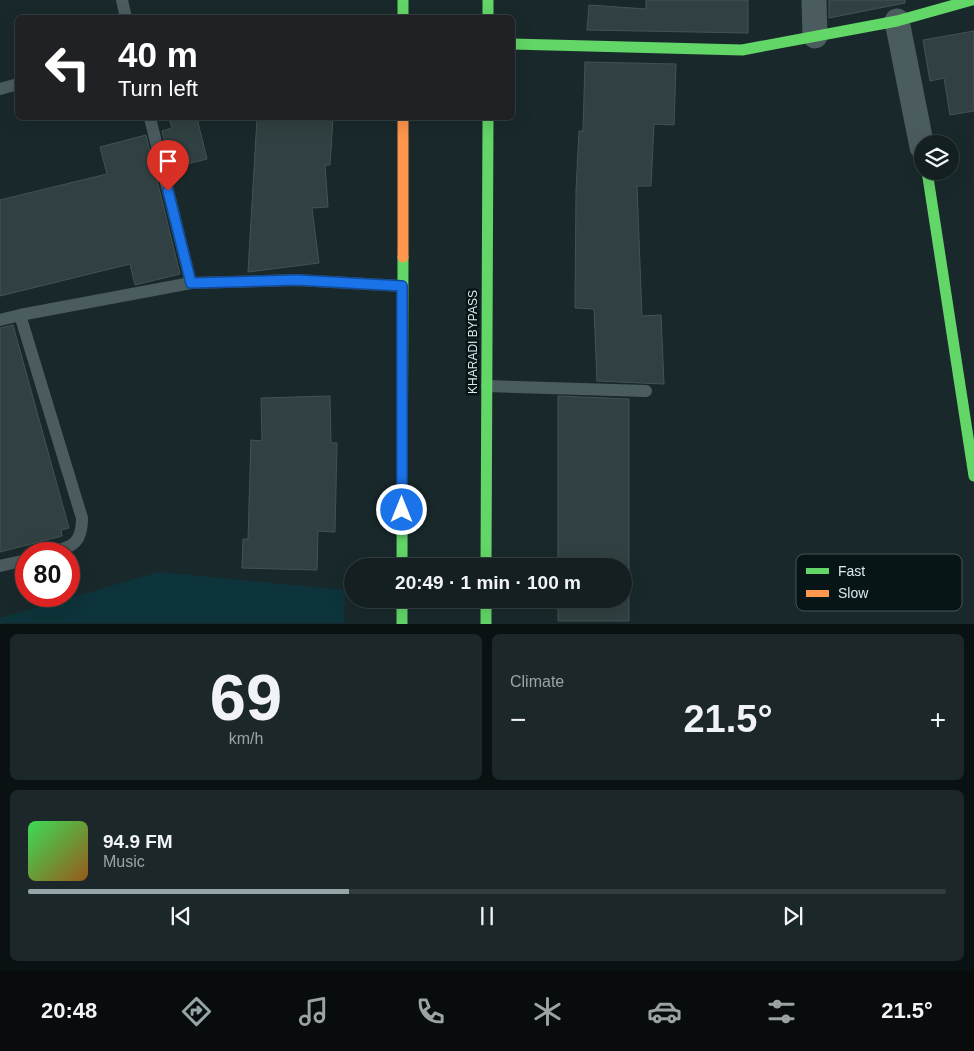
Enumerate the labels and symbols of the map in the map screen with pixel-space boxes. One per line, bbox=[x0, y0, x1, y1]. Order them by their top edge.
pin bbox=[147, 140, 189, 191]
street label: KHARADI BYPASS bbox=[466, 290, 480, 394]
position arrow bbox=[375, 483, 427, 535]
speed limit sign: 80 bbox=[15, 542, 80, 607]
legend bbox=[796, 554, 962, 611]
text: Fast bbox=[838, 563, 865, 579]
text: Slow bbox=[838, 585, 869, 601]

